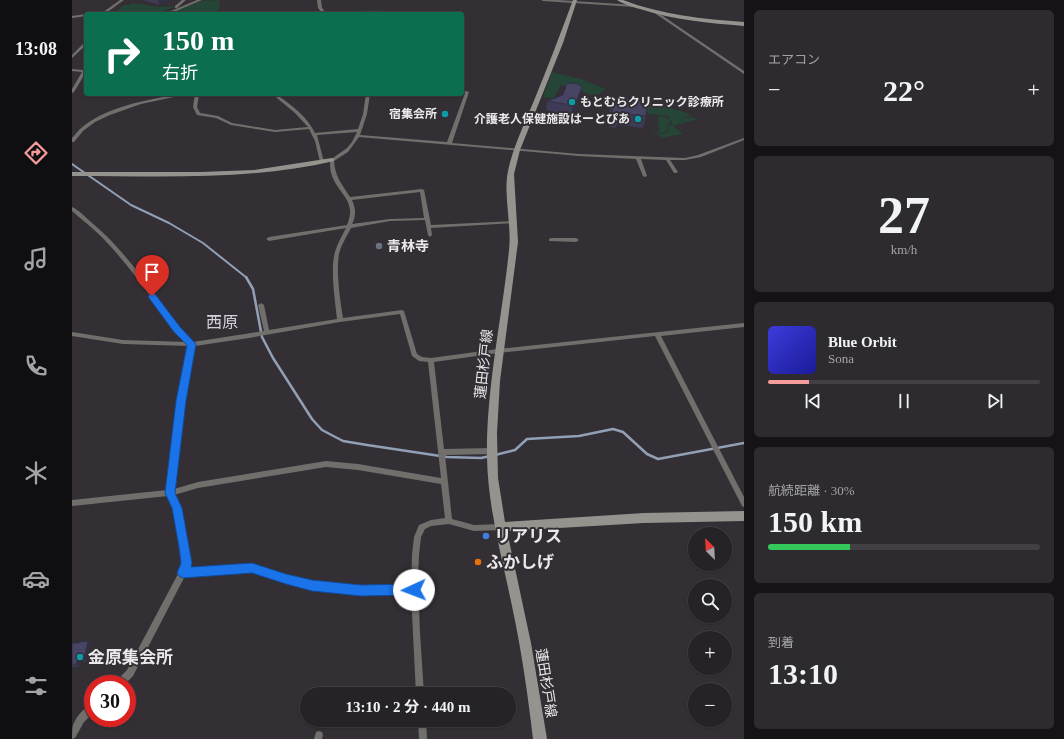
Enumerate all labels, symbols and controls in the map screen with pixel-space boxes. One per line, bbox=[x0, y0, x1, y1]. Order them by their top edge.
text: 150 m bbox=[162, 25, 234, 56]
icon: right bbox=[96, 28, 148, 80]
text: 13:08 bbox=[15, 39, 57, 59]
text: エアコン bbox=[768, 52, 820, 67]
text: 右折 bbox=[162, 63, 198, 83]
text: 22° bbox=[883, 74, 925, 107]
text: − bbox=[768, 77, 780, 102]
text: + bbox=[1028, 77, 1040, 102]
place label: もとむらクリニック診療所 bbox=[580, 95, 724, 109]
marker: もとむらクリニック診療所 bbox=[567, 97, 577, 107]
place label: 宿集会所 bbox=[389, 107, 437, 121]
marker: 宿集会所 bbox=[440, 109, 450, 119]
place label: 介護老人保健施設はーとぴあ bbox=[474, 112, 630, 126]
marker: 介護老人保健施設はーとぴあ bbox=[633, 114, 643, 124]
icon: directions bbox=[22, 139, 50, 167]
text: 27 bbox=[878, 187, 930, 244]
place label: 青林寺 bbox=[387, 239, 429, 254]
marker: 青林寺 bbox=[374, 241, 384, 251]
text: km/h bbox=[891, 242, 917, 257]
icon: music bbox=[22, 245, 50, 273]
pin bbox=[135, 255, 169, 296]
icon: arrive bbox=[141, 261, 163, 283]
district label: 西原 bbox=[206, 314, 238, 331]
street label: 蓮田杉戸線 bbox=[473, 328, 495, 400]
text: Blue Orbit bbox=[828, 334, 897, 350]
text: Sona bbox=[828, 351, 854, 366]
icon: phone bbox=[22, 352, 50, 380]
icon: previous bbox=[802, 390, 824, 412]
icon: pause bbox=[893, 390, 915, 412]
icon: next bbox=[984, 390, 1006, 412]
icon: climate bbox=[22, 459, 50, 487]
text: 航続距離 · 30% bbox=[768, 483, 855, 498]
text: 150 km bbox=[768, 505, 862, 538]
place label: リアリス bbox=[494, 527, 562, 546]
north arrow bbox=[688, 527, 732, 571]
map controls bbox=[688, 527, 732, 727]
marker: リアリス bbox=[481, 531, 491, 541]
place label: ふかしげ bbox=[486, 553, 554, 572]
marker: ふかしげ bbox=[473, 557, 483, 567]
icon: car bbox=[22, 565, 50, 593]
position arrow bbox=[393, 569, 435, 611]
button: search bbox=[688, 579, 732, 623]
button: + bbox=[688, 631, 732, 675]
text: 到着 bbox=[768, 635, 794, 650]
street label: 蓮田杉戸線 bbox=[533, 647, 559, 719]
place label: 金原集会所 bbox=[88, 648, 173, 667]
marker: 金原集会所 bbox=[75, 652, 85, 662]
text: 13:10 bbox=[768, 657, 838, 690]
icon: filters bbox=[22, 672, 50, 700]
speed limit sign: 30 bbox=[84, 675, 136, 727]
button: − bbox=[688, 683, 732, 727]
text: 13:10 · 2 分 · 440 m bbox=[346, 699, 471, 715]

